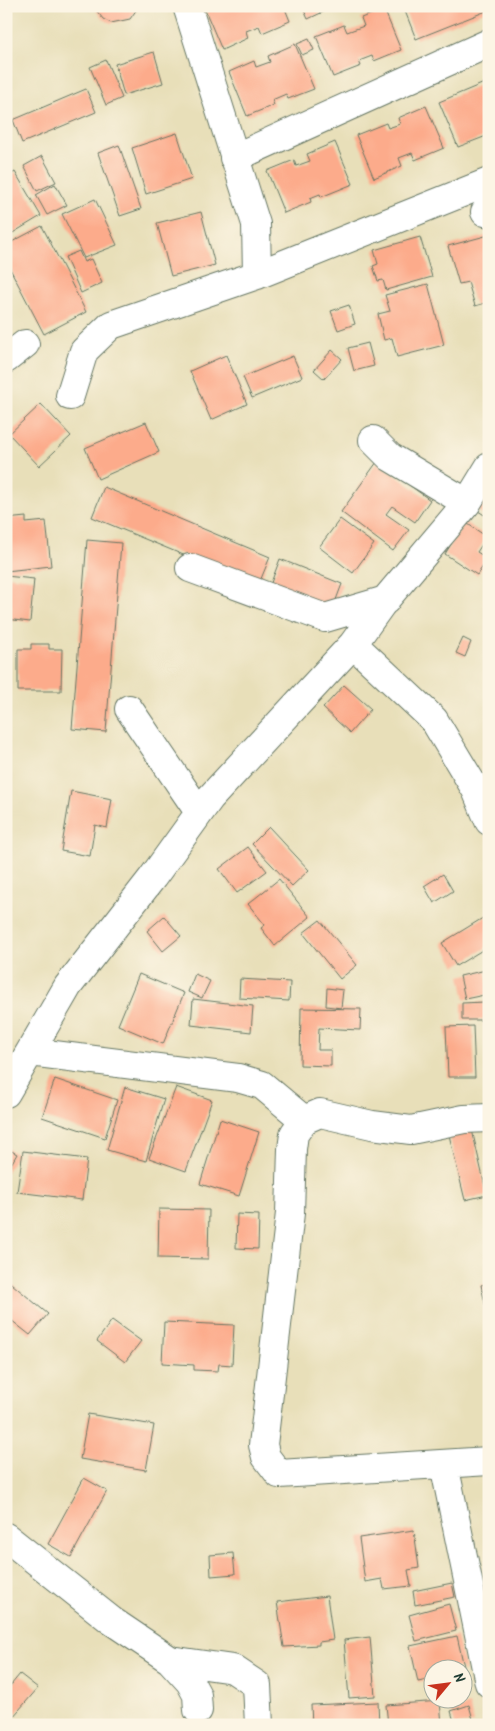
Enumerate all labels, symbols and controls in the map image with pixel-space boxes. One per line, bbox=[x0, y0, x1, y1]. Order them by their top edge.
north arrow bbox=[422, 1658, 472, 1708]
text: N bbox=[447, 1669, 470, 1688]

